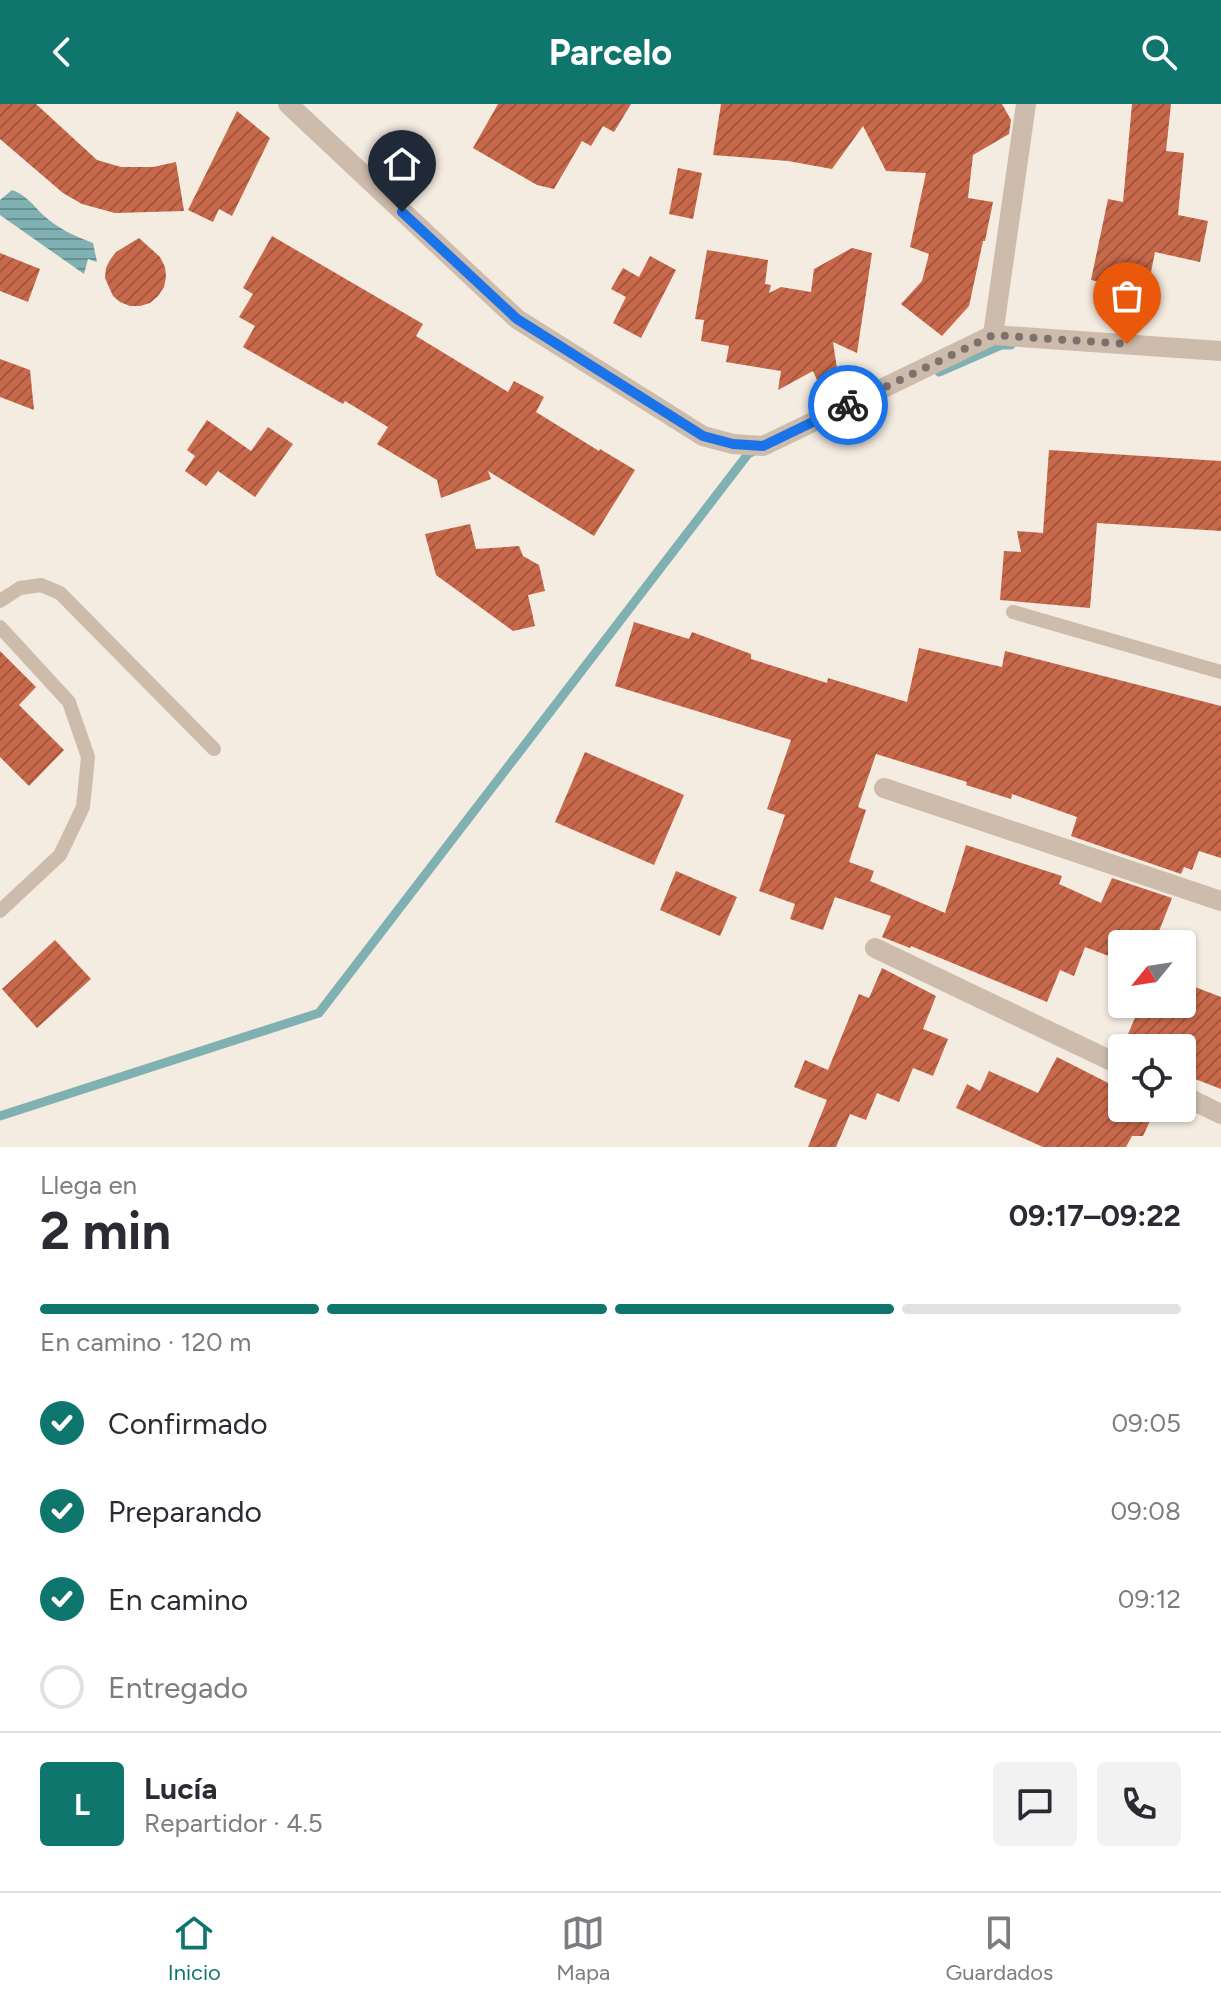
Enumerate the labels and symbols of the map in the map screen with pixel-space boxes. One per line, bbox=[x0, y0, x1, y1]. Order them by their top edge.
pin bbox=[368, 130, 436, 212]
pin bbox=[1093, 262, 1161, 344]
courier bbox=[808, 365, 888, 445]
north arrow bbox=[1108, 930, 1196, 1018]

